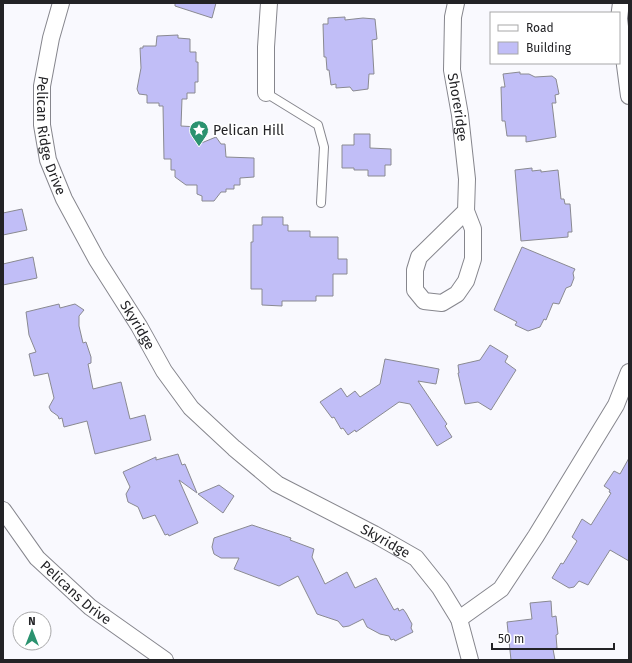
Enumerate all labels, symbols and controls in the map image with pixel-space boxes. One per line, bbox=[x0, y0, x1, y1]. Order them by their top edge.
legend bbox=[490, 12, 620, 64]
text: Road bbox=[526, 21, 554, 35]
text: Building bbox=[526, 41, 572, 55]
street label: Shoreridge bbox=[444, 72, 471, 142]
street label: Pelican Ridge Drive bbox=[34, 75, 70, 198]
place icon: Pelican Hill bbox=[188, 119, 210, 147]
place label: Pelican Hill bbox=[213, 122, 284, 139]
street label: Skyridge bbox=[116, 297, 159, 352]
street label: Skyridge bbox=[358, 520, 413, 561]
street label: Pelicans Drive bbox=[37, 557, 115, 628]
north arrow bbox=[12, 611, 52, 651]
text: N bbox=[28, 615, 36, 628]
scale bar bbox=[492, 625, 614, 651]
text: 50 m bbox=[498, 632, 524, 646]

